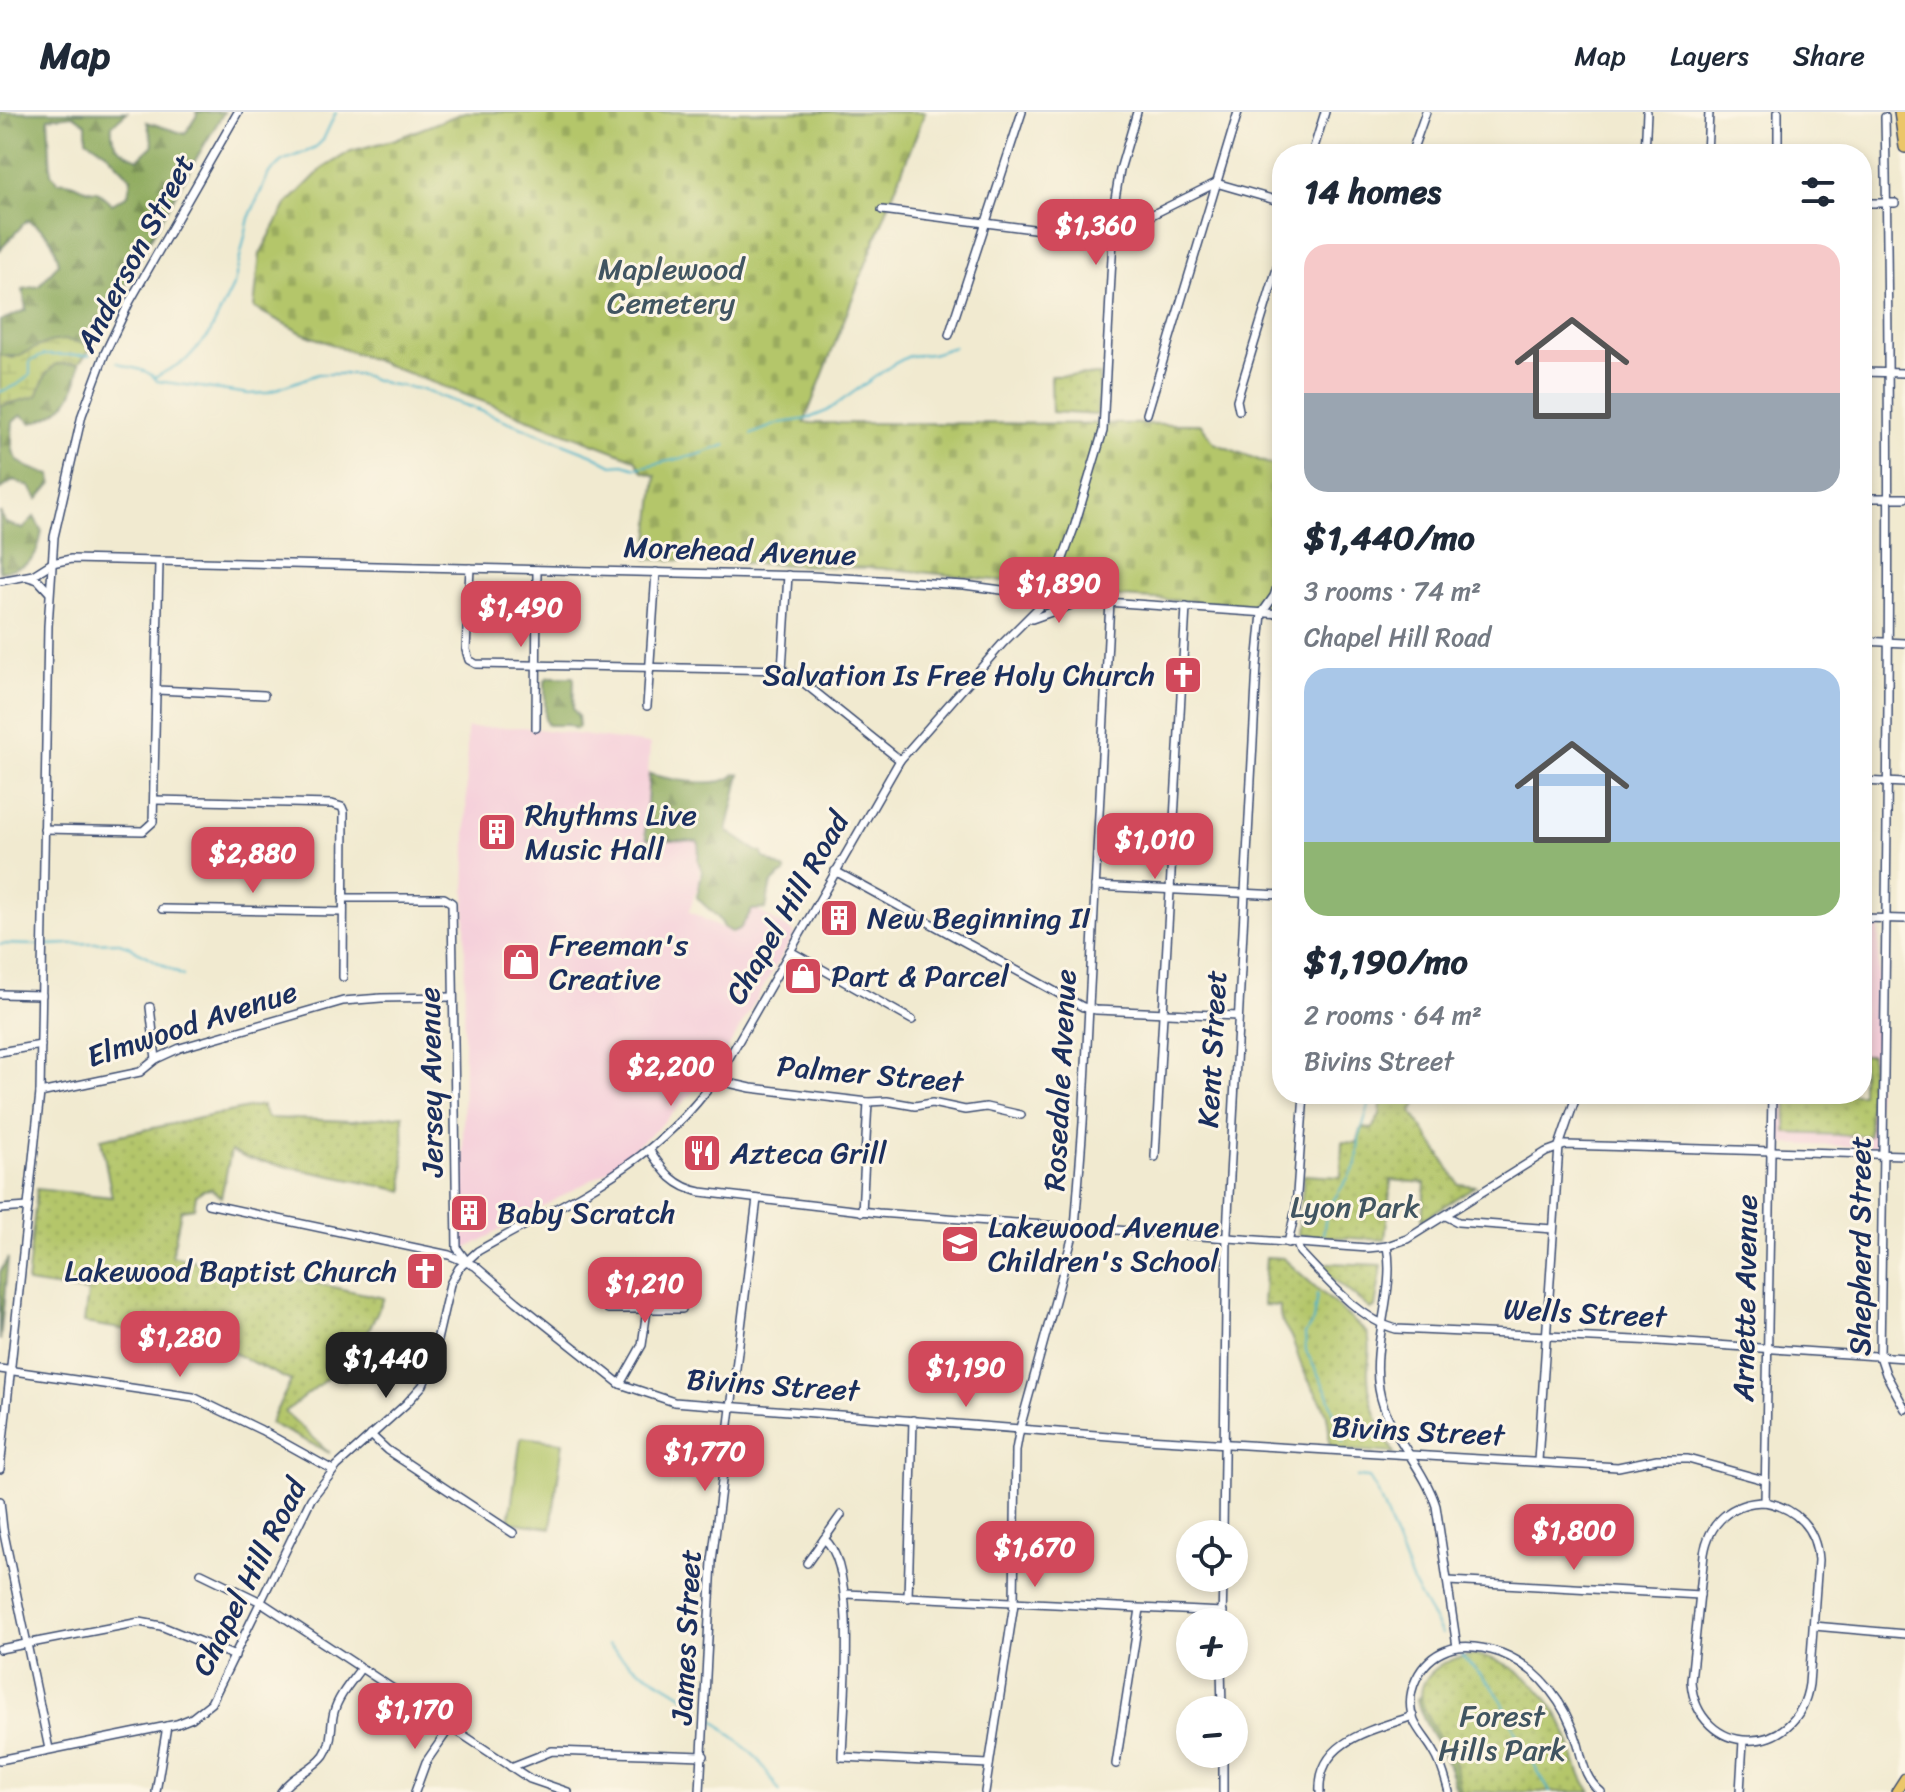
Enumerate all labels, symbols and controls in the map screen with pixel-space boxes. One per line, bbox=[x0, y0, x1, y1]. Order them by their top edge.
text: Map bbox=[40, 22, 110, 89]
text: Map bbox=[1574, 31, 1626, 80]
text: Layers bbox=[1670, 31, 1749, 80]
text: Share bbox=[1793, 31, 1865, 80]
street label: Anderson Street bbox=[59, 144, 210, 363]
text: 14 homes bbox=[1304, 162, 1441, 222]
icon: filters bbox=[1796, 170, 1840, 214]
pin: $1,360 bbox=[1031, 199, 1161, 267]
text: $1,360 bbox=[1055, 202, 1137, 248]
park label: Maplewood Cemetery bbox=[598, 242, 746, 330]
icon: home bbox=[1500, 296, 1644, 440]
text: $1,440/mo bbox=[1304, 508, 1475, 568]
street label: Morehead Avenue bbox=[623, 520, 857, 582]
pin: $1,890 bbox=[994, 557, 1124, 625]
text: $1,890 bbox=[1017, 560, 1101, 606]
text: 3 rooms · 74 m² bbox=[1304, 568, 1481, 614]
pin: $1,490 bbox=[456, 581, 586, 649]
text: $1,490 bbox=[479, 584, 563, 630]
text: Chapel Hill Road bbox=[1304, 614, 1491, 660]
place label: Salvation Is Free Holy Church bbox=[762, 648, 1155, 702]
church icon: Salvation Is Free Holy Church bbox=[1162, 654, 1204, 696]
icon: home bbox=[1500, 720, 1644, 864]
place label: Rhythms Live Music Hall bbox=[525, 788, 697, 876]
street label: Chapel Hill Road bbox=[710, 799, 865, 1015]
building icon: Rhythms Live Music Hall bbox=[476, 811, 518, 853]
pin: $1,010 bbox=[1090, 813, 1220, 881]
text: $1,010 bbox=[1115, 816, 1195, 862]
pin: $2,880 bbox=[188, 827, 318, 895]
text: $2,880 bbox=[209, 830, 297, 876]
place label: New Beginning II bbox=[867, 891, 1091, 945]
building icon: New Beginning II bbox=[818, 897, 860, 939]
place label: Freeman's Creative bbox=[549, 918, 688, 1006]
text: $1,190/mo bbox=[1304, 932, 1468, 992]
shop icon: Freeman's Creative bbox=[500, 941, 542, 983]
place label: Part & Parcel bbox=[831, 949, 1010, 1003]
shop icon: Part & Parcel bbox=[782, 955, 824, 997]
street label: Elmwood Avenue bbox=[80, 964, 304, 1084]
street label: Rosedale Avenue bbox=[1027, 968, 1093, 1192]
street label: Kent Street bbox=[1181, 969, 1243, 1129]
street label: Jersey Avenue bbox=[402, 987, 460, 1178]
text: 2 rooms · 64 m² bbox=[1304, 992, 1482, 1038]
text: Bivins Street bbox=[1304, 1038, 1454, 1084]
street label: Palmer Street bbox=[775, 1039, 967, 1109]
pin: $2,200 bbox=[606, 1040, 736, 1108]
text: $2,200 bbox=[627, 1043, 715, 1089]
place label: Azteca Grill bbox=[729, 1126, 887, 1180]
restaurant icon: Azteca Grill bbox=[681, 1132, 723, 1174]
street label: Shepherd Street bbox=[1833, 1136, 1887, 1356]
park label: Lyon Park bbox=[1290, 1180, 1421, 1234]
place label: Baby Scratch bbox=[497, 1186, 676, 1240]
building icon: Baby Scratch bbox=[448, 1192, 490, 1234]
street label: Arnette Avenue bbox=[1716, 1194, 1774, 1403]
place label: Lakewood Avenue Children's School bbox=[988, 1200, 1219, 1288]
school or university icon: Lakewood Avenue Children's School bbox=[939, 1223, 981, 1265]
place label: Lakewood Baptist Church bbox=[64, 1244, 397, 1298]
church icon: Lakewood Baptist Church bbox=[404, 1250, 446, 1292]
pin: $1,210 bbox=[580, 1257, 710, 1325]
text: $1,210 bbox=[606, 1260, 684, 1306]
street label: Wells Street bbox=[1502, 1282, 1670, 1344]
pin: $1,280 bbox=[115, 1311, 245, 1379]
text: $1,280 bbox=[139, 1314, 221, 1360]
pin: $1,440 bbox=[321, 1332, 451, 1400]
text: $1,440 bbox=[344, 1335, 428, 1381]
pin: $1,190 bbox=[901, 1341, 1031, 1409]
text: $1,190 bbox=[926, 1344, 1006, 1390]
street label: Bivins Street bbox=[685, 1352, 863, 1418]
street label: Bivins Street bbox=[1330, 1400, 1508, 1463]
pin: $1,770 bbox=[640, 1425, 770, 1493]
text: $1,770 bbox=[664, 1428, 746, 1474]
street label: Chapel Hill Road bbox=[176, 1467, 323, 1685]
pin: $1,800 bbox=[1509, 1504, 1639, 1572]
text: $1,800 bbox=[1532, 1507, 1616, 1553]
map controls bbox=[1176, 1520, 1248, 1768]
button: locate bbox=[1176, 1520, 1248, 1592]
pin: $1,670 bbox=[970, 1521, 1100, 1589]
text: $1,670 bbox=[994, 1524, 1076, 1570]
street label: James Street bbox=[654, 1548, 718, 1727]
button: + bbox=[1176, 1608, 1248, 1680]
pin: $1,170 bbox=[350, 1683, 480, 1751]
text: $1,170 bbox=[376, 1686, 454, 1732]
park label: Forest Hills Park bbox=[1438, 1689, 1566, 1777]
button: − bbox=[1176, 1696, 1248, 1768]

